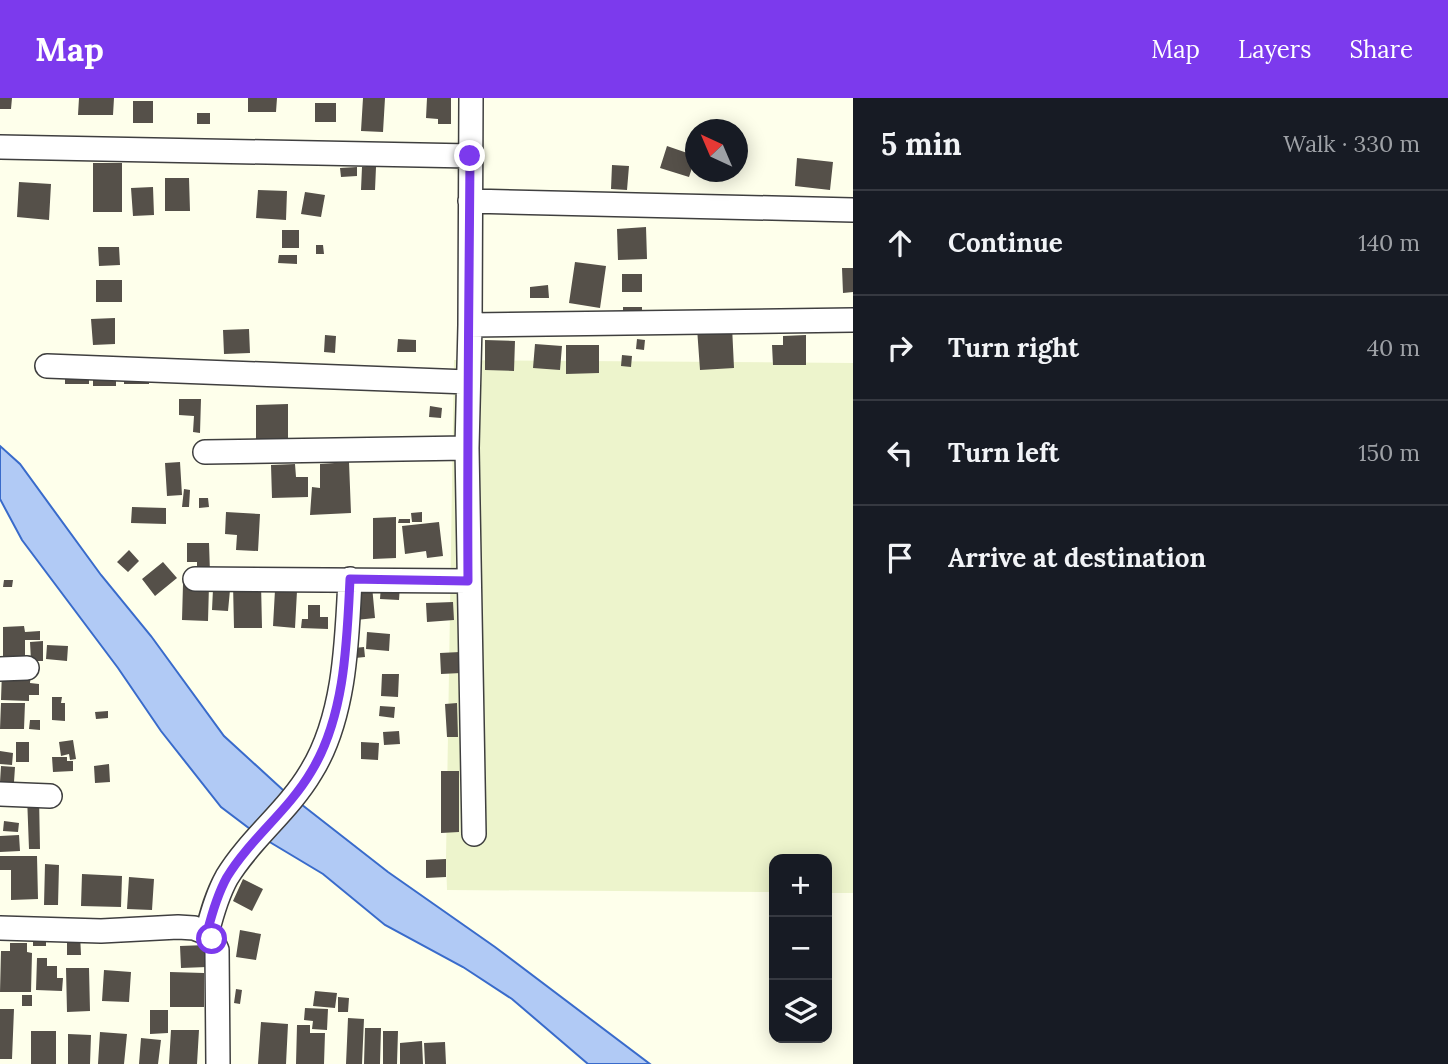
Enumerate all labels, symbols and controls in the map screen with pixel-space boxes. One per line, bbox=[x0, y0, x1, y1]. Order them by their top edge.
text: Map bbox=[35, 28, 104, 70]
text: Map bbox=[1151, 34, 1200, 65]
text: Layers bbox=[1238, 34, 1311, 65]
text: Share bbox=[1349, 34, 1413, 65]
north arrow bbox=[685, 119, 748, 182]
text: 5 min bbox=[881, 125, 962, 163]
text: Walk · 330 m bbox=[1283, 129, 1420, 158]
route end bbox=[454, 140, 485, 171]
icon: ahead bbox=[881, 224, 919, 262]
text: Continue bbox=[948, 226, 1063, 259]
text: 140 m bbox=[1358, 228, 1420, 257]
icon: right bbox=[881, 329, 919, 367]
text: Turn right bbox=[948, 331, 1079, 364]
text: 40 m bbox=[1367, 333, 1420, 362]
icon: left bbox=[881, 434, 919, 472]
text: Turn left bbox=[948, 436, 1059, 469]
text: 150 m bbox=[1358, 438, 1420, 467]
icon: arrive bbox=[881, 539, 919, 577]
text: Arrive at destination bbox=[948, 541, 1206, 574]
map controls bbox=[769, 854, 832, 1043]
button: + bbox=[769, 854, 832, 917]
button: − bbox=[769, 917, 832, 980]
route start bbox=[196, 923, 227, 954]
button: layers bbox=[769, 980, 832, 1043]

